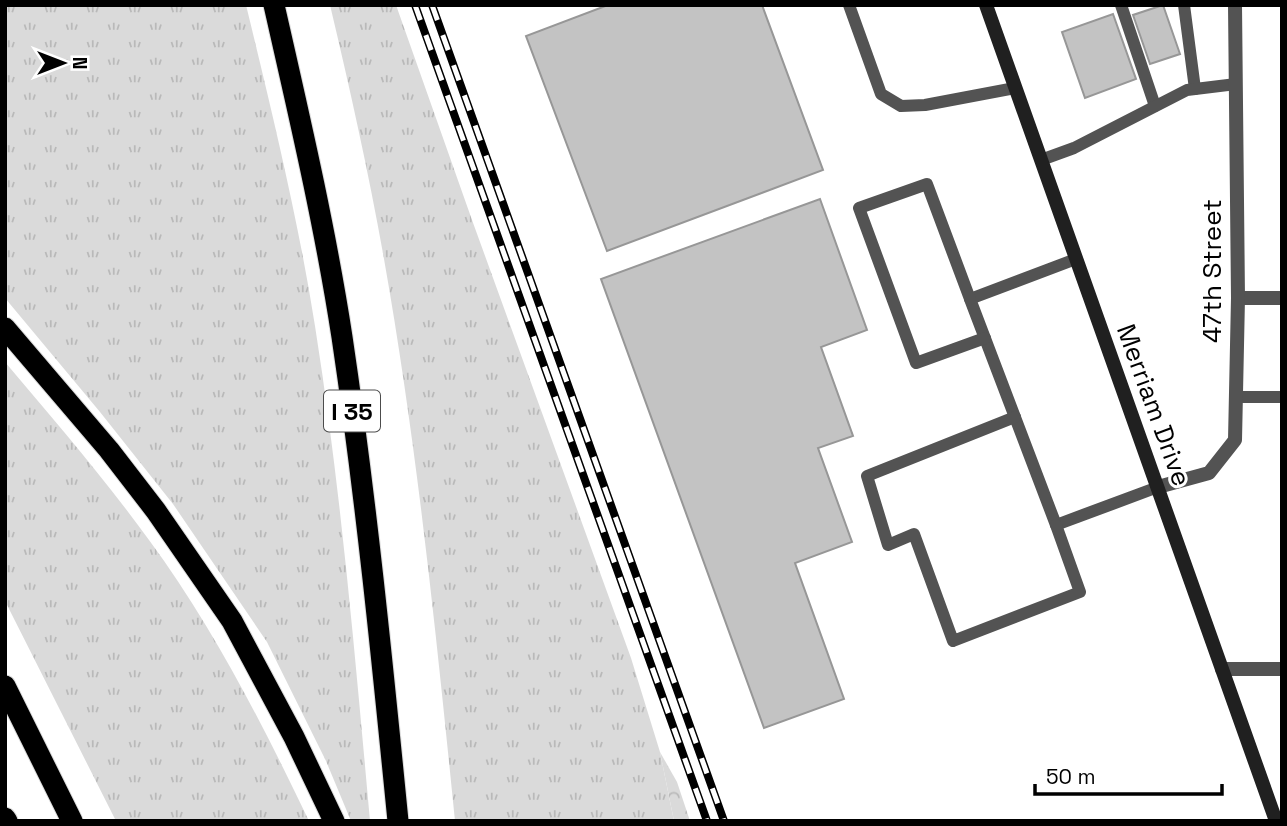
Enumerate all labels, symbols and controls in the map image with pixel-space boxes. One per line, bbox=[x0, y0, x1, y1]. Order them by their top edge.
north arrow bbox=[28, 28, 98, 98]
text: N bbox=[67, 57, 92, 69]
street label: 47th Street bbox=[1195, 199, 1229, 343]
street label: Merriam Drive bbox=[1109, 319, 1199, 491]
road number: I 35 bbox=[324, 390, 380, 432]
scale bar bbox=[1035, 752, 1222, 796]
text: 50 m bbox=[1046, 763, 1096, 790]

